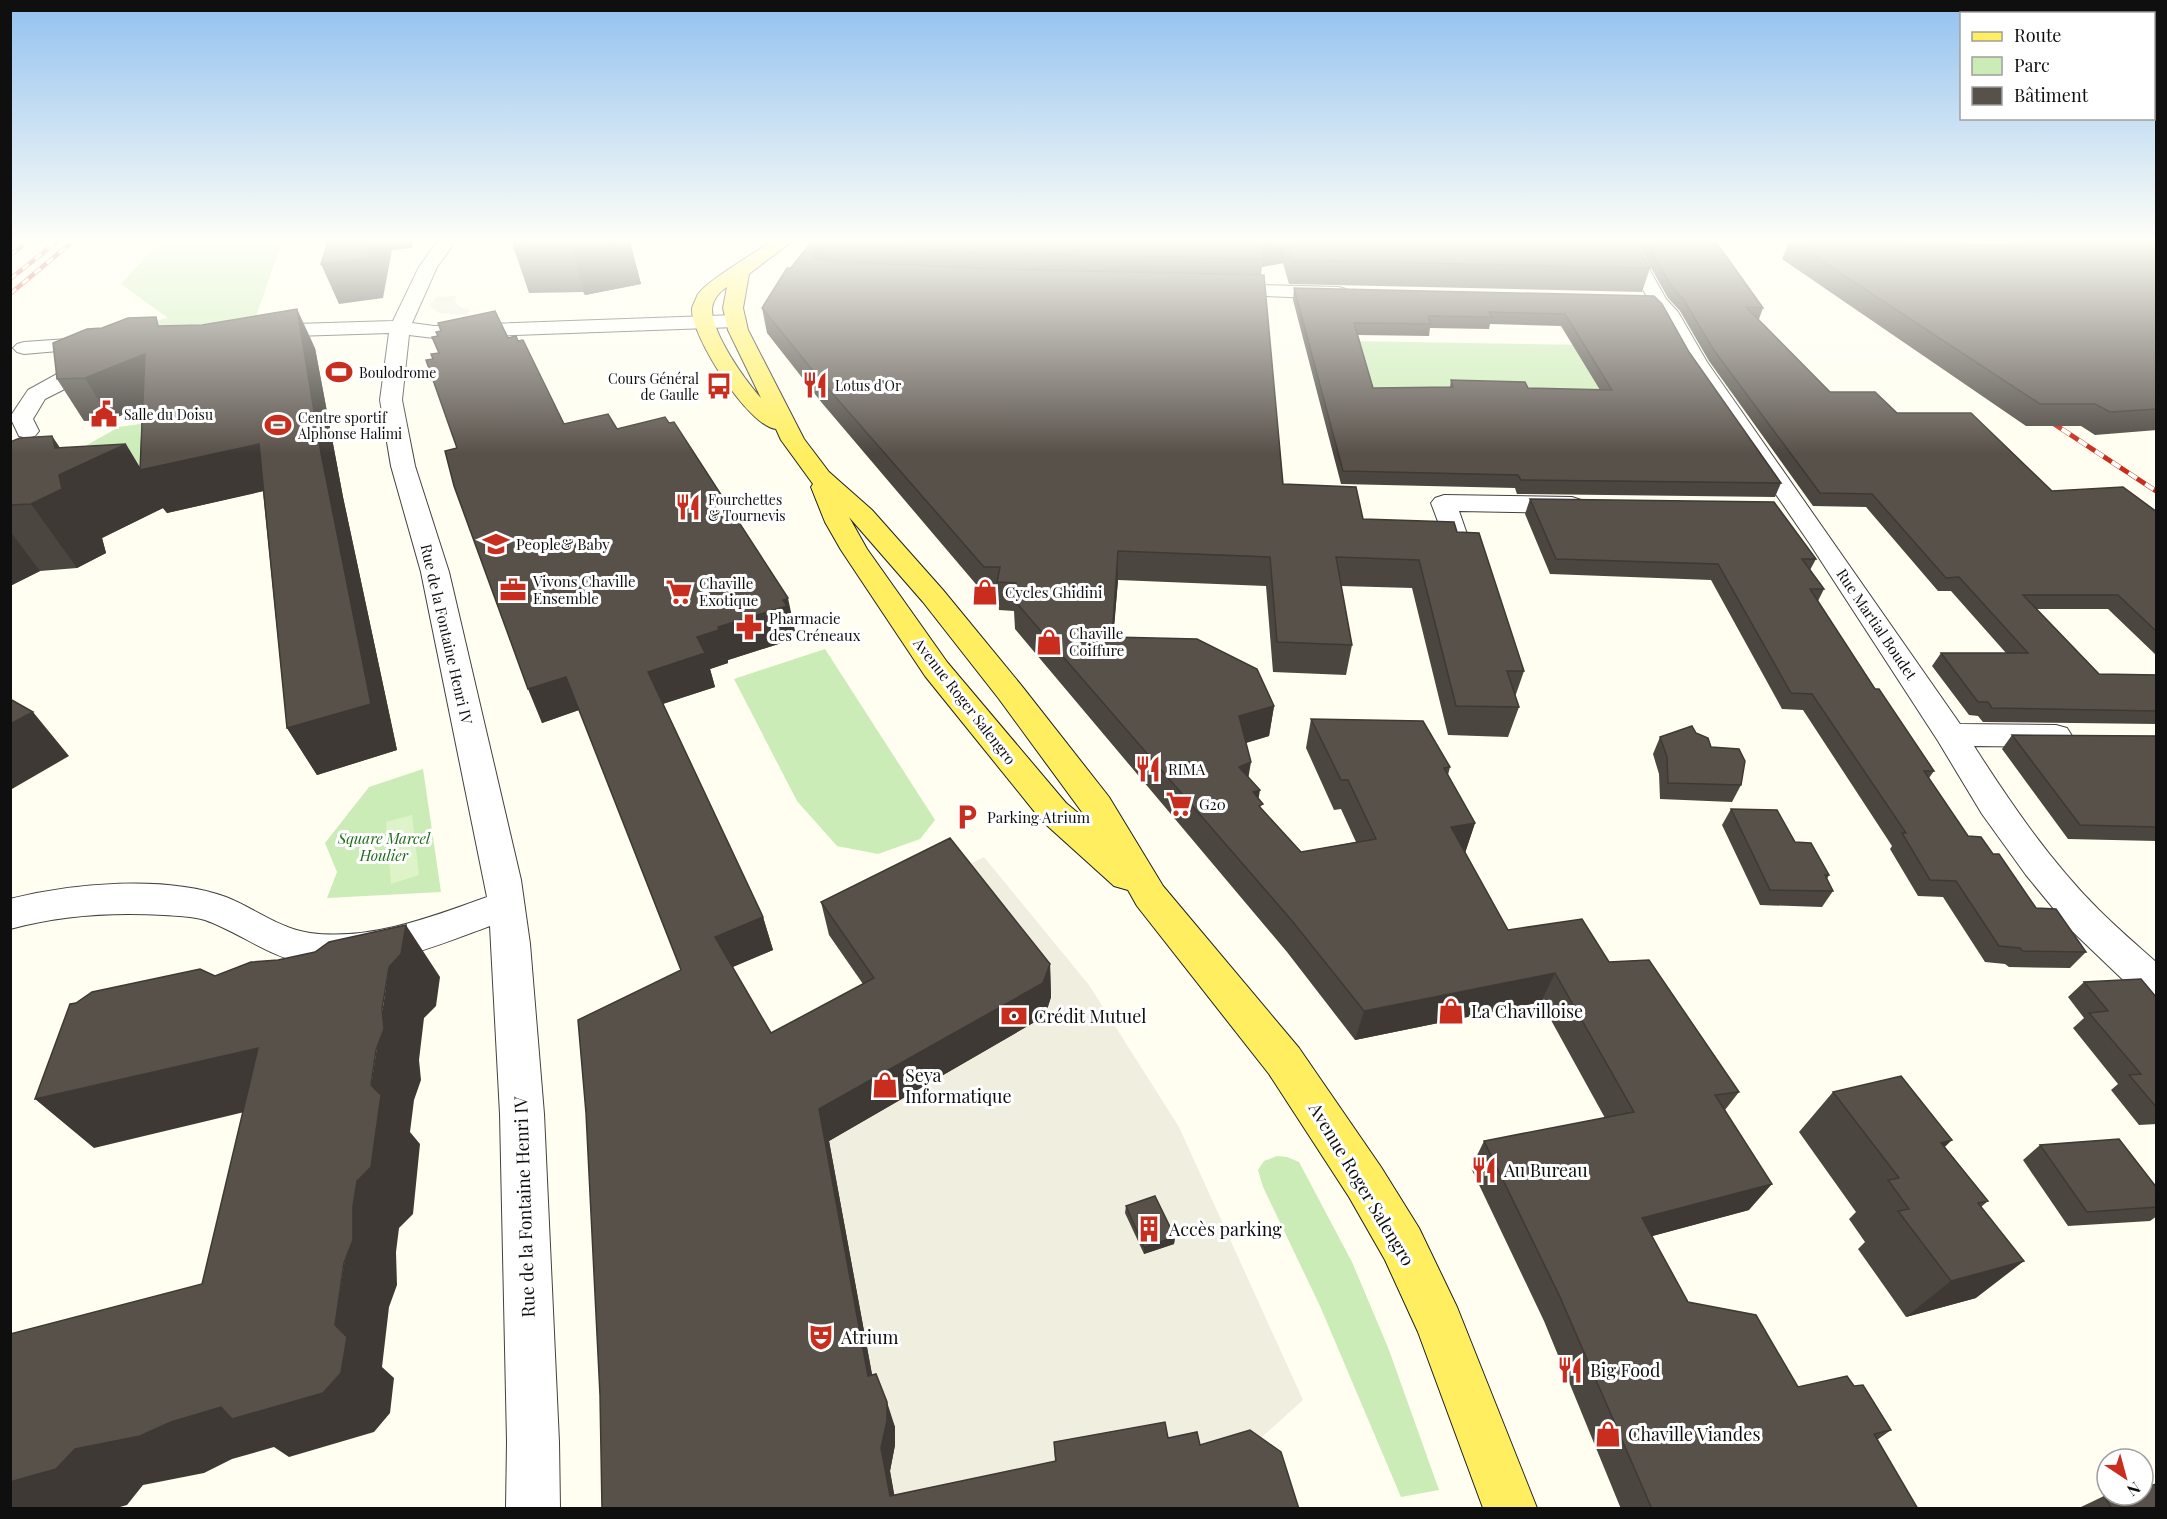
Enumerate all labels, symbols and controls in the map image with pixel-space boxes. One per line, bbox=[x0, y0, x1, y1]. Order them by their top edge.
legend bbox=[1960, 12, 2155, 120]
text: Route bbox=[2014, 23, 2061, 47]
text: Parc bbox=[2014, 53, 2050, 77]
text: Bâtiment bbox=[2014, 83, 2089, 107]
sports icon: Boulodrome bbox=[324, 357, 354, 387]
place label: Boulodrome bbox=[359, 363, 436, 382]
place label: Cours Général de Gaulle bbox=[608, 369, 699, 404]
restaurant icon: Lotus d'Or bbox=[800, 370, 830, 400]
bus stop icon: Cours Général de Gaulle bbox=[704, 371, 734, 401]
place label: Lotus d'Or bbox=[835, 376, 902, 395]
public building icon: Salle du Doisu bbox=[89, 399, 119, 429]
place label: Salle du Doisu bbox=[124, 405, 213, 424]
place label: Centre sportif Alphonse Halimi bbox=[297, 408, 402, 443]
sports icon: Centre sportif Alphonse Halimi bbox=[263, 410, 293, 440]
place label: Fourchettes & Tournevis bbox=[708, 490, 786, 525]
restaurant icon: Fourchettes & Tournevis bbox=[673, 492, 703, 522]
school or university icon: People& Baby bbox=[481, 529, 511, 559]
place label: People& Baby bbox=[516, 534, 610, 554]
street label: Rue de la Fontaine Henri IV bbox=[417, 542, 478, 727]
street label: Rue Martial Boudet bbox=[1832, 565, 1922, 684]
place label: Vivons Chaville Ensemble bbox=[532, 571, 636, 608]
place label: Chaville Exotique bbox=[699, 573, 758, 610]
office icon: Vivons Chaville Ensemble bbox=[498, 575, 528, 605]
supermarket icon: Chaville Exotique bbox=[664, 577, 694, 607]
shop icon: Cycles Ghidini bbox=[970, 577, 1000, 607]
place label: Cycles Ghidini bbox=[1005, 582, 1103, 602]
place label: Pharmacie des Créneaux bbox=[769, 608, 861, 645]
pharmacy icon: Pharmacie des Créneaux bbox=[734, 612, 764, 642]
place label: Chaville Coiffure bbox=[1069, 623, 1124, 660]
shop icon: Chaville Coiffure bbox=[1034, 627, 1064, 657]
street label: Avenue Roger Salengro bbox=[909, 633, 1021, 768]
restaurant icon: RIMA bbox=[1133, 754, 1163, 784]
place label: RIMA bbox=[1168, 759, 1206, 779]
supermarket icon: G20 bbox=[1164, 789, 1194, 819]
place label: G20 bbox=[1199, 794, 1226, 814]
parking icon: Parking Atrium bbox=[952, 802, 982, 832]
place label: Parking Atrium bbox=[987, 807, 1091, 827]
park label: Square Marcel Houlier bbox=[337, 828, 431, 865]
shop icon: La Chavilloise bbox=[1436, 996, 1466, 1026]
place label: La Chavilloise bbox=[1471, 999, 1583, 1023]
bank icon: Crédit Mutuel bbox=[999, 1001, 1029, 1031]
place label: Crédit Mutuel bbox=[1034, 1004, 1146, 1028]
place label: Seya Informatique bbox=[905, 1063, 1012, 1108]
shop icon: Seya Informatique bbox=[870, 1070, 900, 1100]
street label: Rue de la Fontaine Henri IV bbox=[508, 1095, 540, 1318]
street label: Avenue Roger Salengro bbox=[1303, 1097, 1420, 1270]
restaurant icon: Au Bureau bbox=[1469, 1155, 1499, 1185]
place label: Au Bureau bbox=[1503, 1158, 1588, 1182]
building icon: Accès parking bbox=[1134, 1214, 1164, 1244]
place label: Accès parking bbox=[1168, 1217, 1282, 1241]
theatre icon: Atrium bbox=[806, 1322, 836, 1352]
place label: Atrium bbox=[840, 1325, 898, 1349]
restaurant icon: Big Food bbox=[1555, 1355, 1585, 1385]
place label: Big Food bbox=[1590, 1358, 1661, 1382]
shop icon: Chaville Viandes bbox=[1593, 1419, 1623, 1449]
place label: Chaville Viandes bbox=[1628, 1422, 1760, 1446]
north arrow bbox=[2095, 1447, 2155, 1507]
text: N bbox=[2123, 1478, 2145, 1502]

